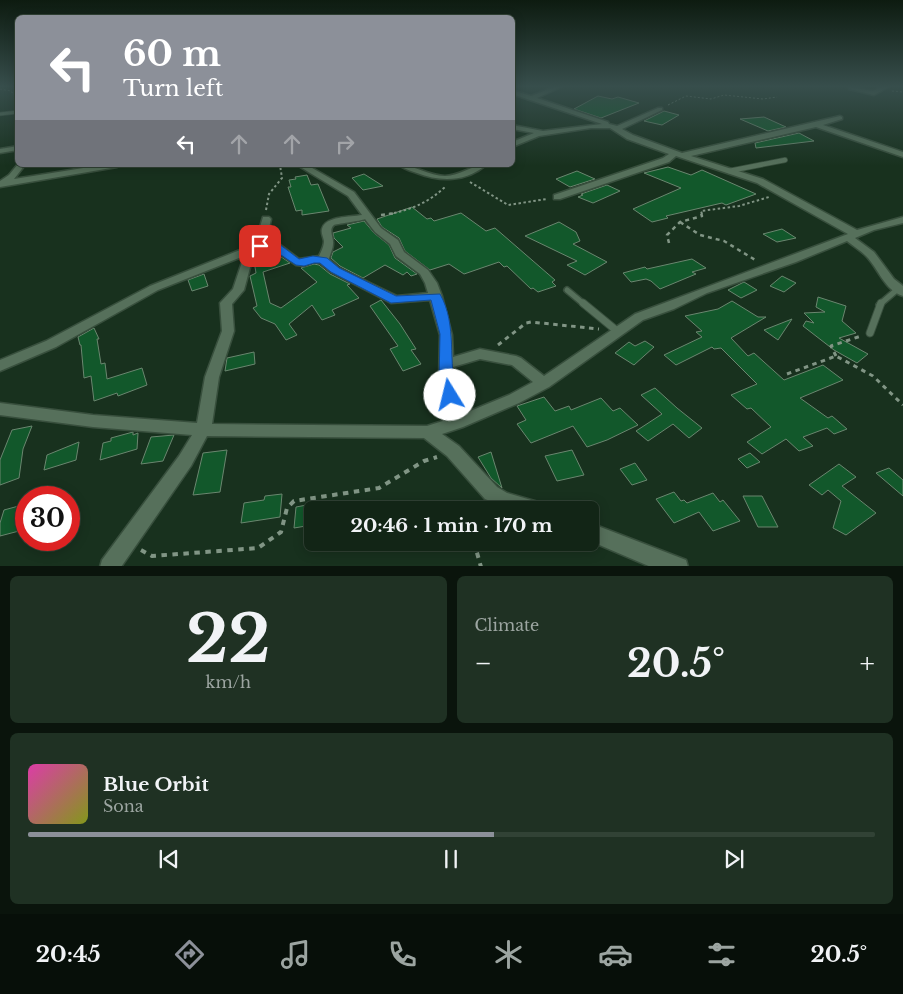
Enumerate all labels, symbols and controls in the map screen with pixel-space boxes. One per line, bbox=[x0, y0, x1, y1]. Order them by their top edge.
text: 60 m bbox=[123, 32, 221, 75]
icon: left bbox=[40, 35, 105, 100]
text: Turn left bbox=[123, 75, 223, 102]
icon: left bbox=[172, 130, 200, 158]
icon: ahead bbox=[225, 130, 253, 158]
icon: ahead bbox=[278, 130, 306, 158]
icon: right bbox=[331, 130, 359, 158]
pin bbox=[239, 225, 281, 267]
icon: arrive bbox=[246, 232, 274, 260]
position arrow bbox=[423, 368, 475, 420]
speed limit sign: 30 bbox=[15, 486, 80, 551]
text: 20:46 · 1 min · 170 m bbox=[351, 514, 552, 537]
text: 22 bbox=[186, 599, 271, 680]
text: Climate bbox=[475, 615, 539, 635]
text: 20.5° bbox=[627, 640, 725, 687]
text: − bbox=[475, 646, 492, 681]
text: + bbox=[860, 646, 875, 681]
text: km/h bbox=[206, 672, 251, 692]
text: Blue Orbit bbox=[103, 773, 209, 796]
text: Sona bbox=[103, 796, 144, 816]
icon: previous bbox=[155, 845, 183, 873]
icon: pause bbox=[437, 845, 465, 873]
icon: next bbox=[720, 845, 748, 873]
icon: directions bbox=[172, 937, 207, 972]
icon: music bbox=[278, 937, 313, 972]
icon: phone bbox=[385, 937, 420, 972]
icon: climate bbox=[491, 937, 526, 972]
icon: car bbox=[598, 937, 633, 972]
icon: filters bbox=[704, 937, 739, 972]
text: 20:45 bbox=[36, 941, 101, 968]
text: 20.5° bbox=[811, 941, 867, 968]

